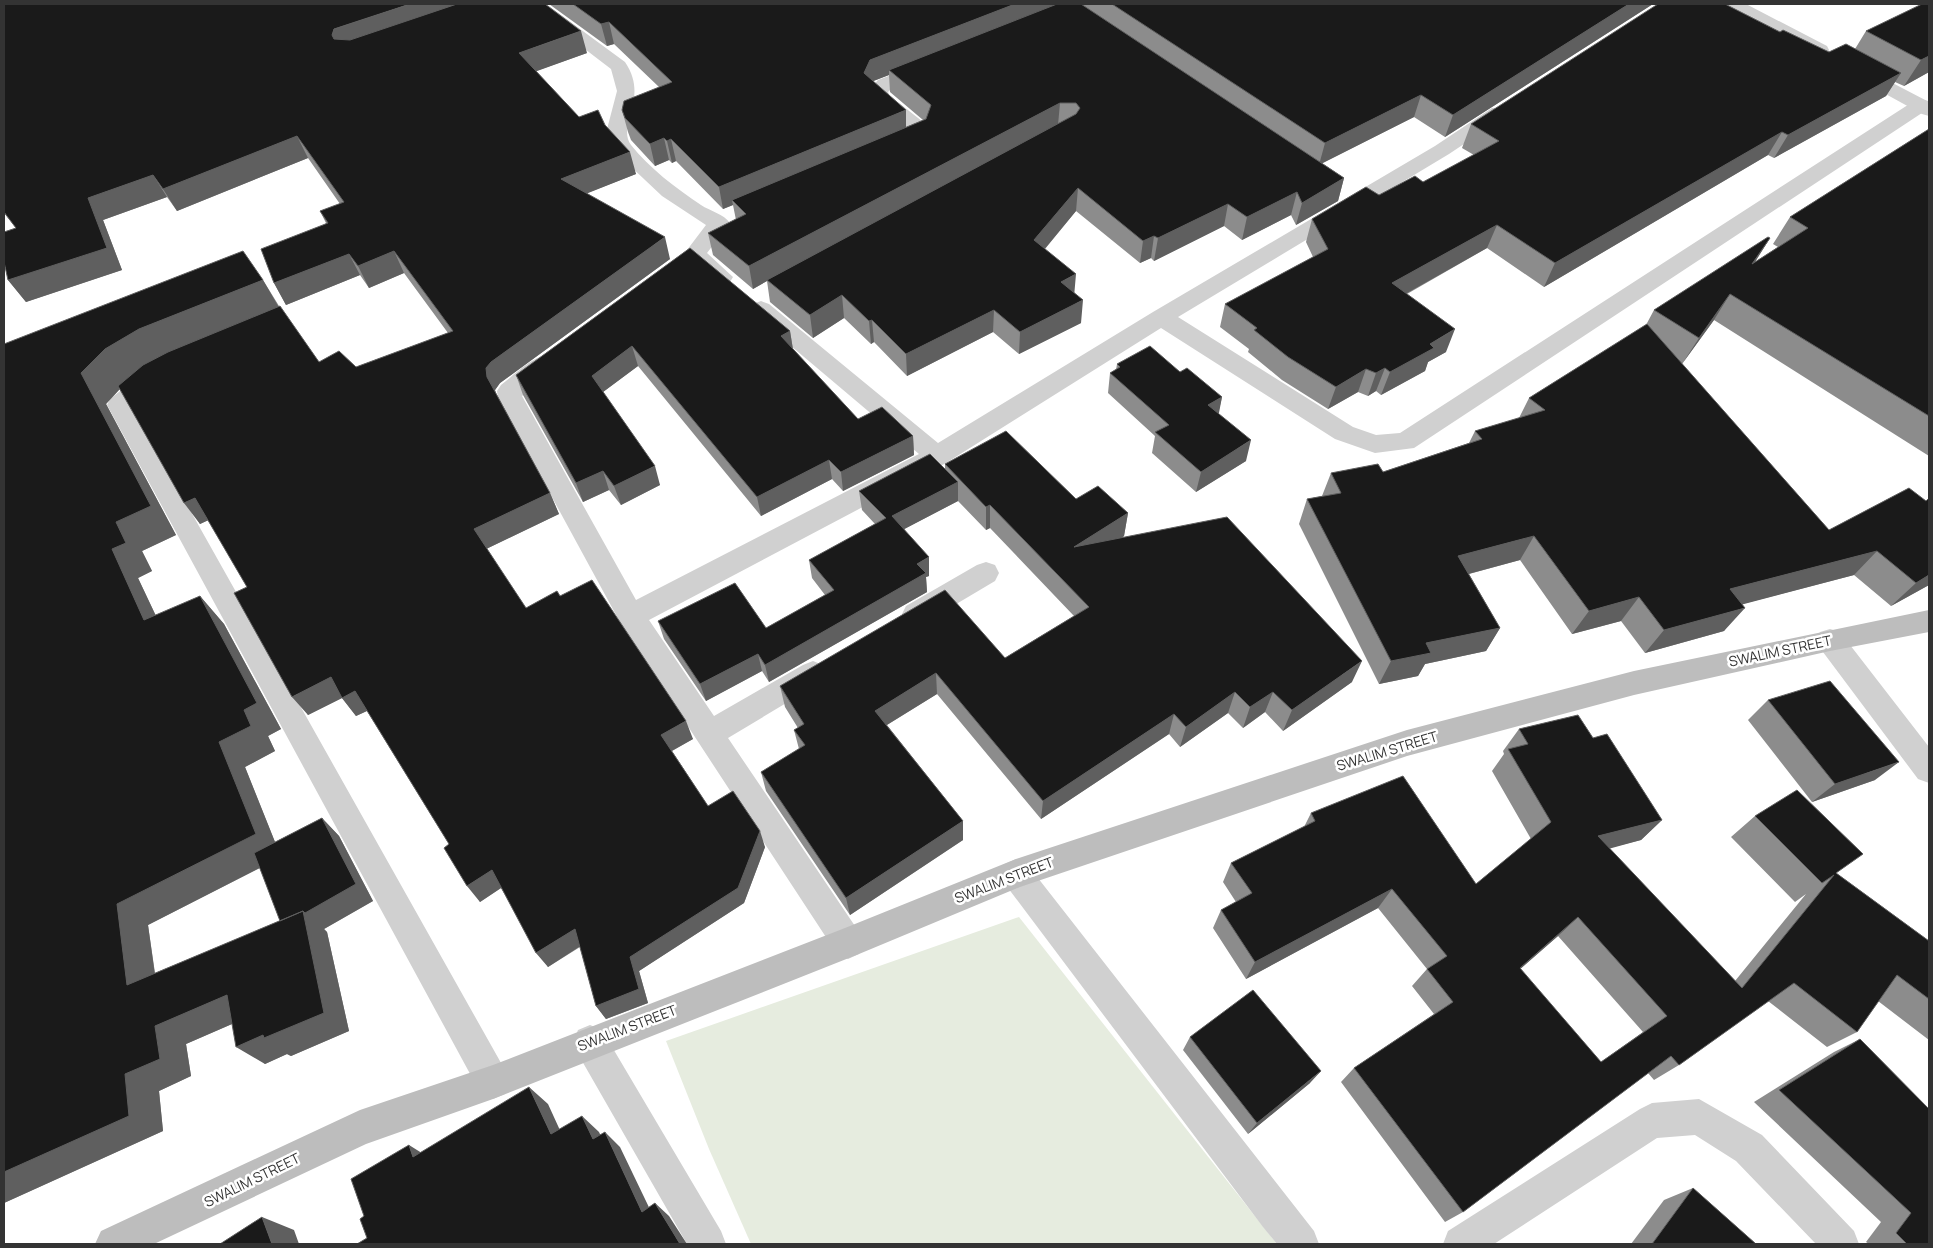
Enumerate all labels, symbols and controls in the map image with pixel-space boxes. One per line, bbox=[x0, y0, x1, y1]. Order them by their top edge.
street label: SWALIM STREET bbox=[1727, 630, 1834, 671]
street label: SWALIM STREET bbox=[1334, 726, 1440, 775]
street label: SWALIM STREET bbox=[952, 852, 1057, 907]
street label: SWALIM STREET bbox=[575, 1000, 680, 1055]
street label: SWALIM STREET bbox=[201, 1148, 303, 1211]

